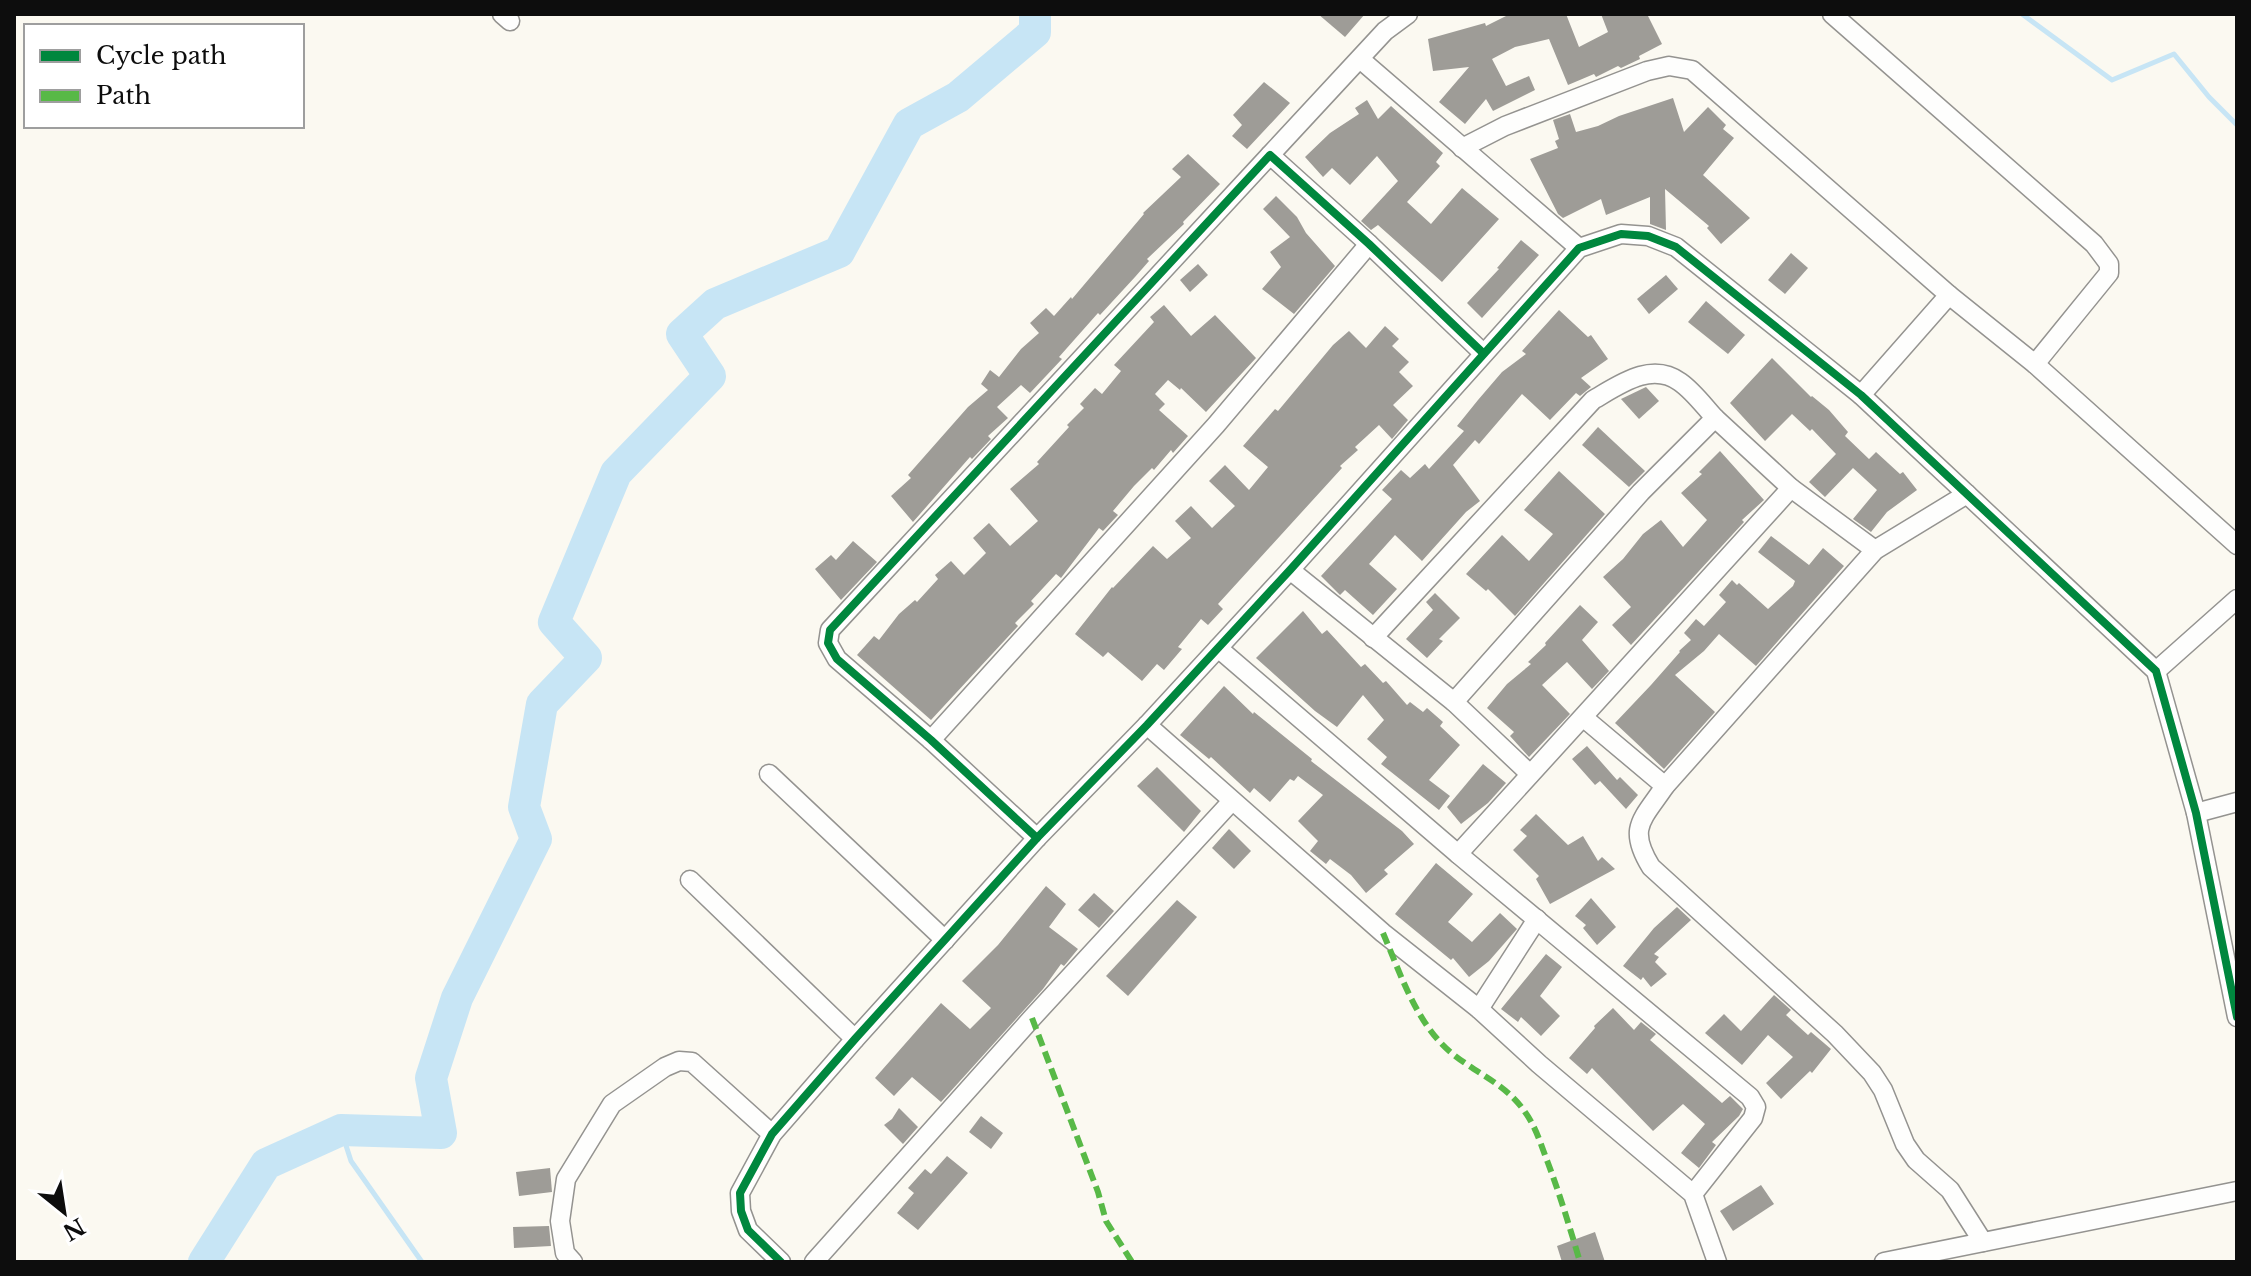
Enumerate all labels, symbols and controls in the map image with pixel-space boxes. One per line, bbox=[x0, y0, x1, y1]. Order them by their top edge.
legend bbox=[24, 24, 304, 128]
text: Cycle path bbox=[96, 41, 227, 70]
text: Path bbox=[96, 81, 151, 110]
north arrow bbox=[24, 1172, 104, 1252]
text: N bbox=[58, 1212, 89, 1246]

